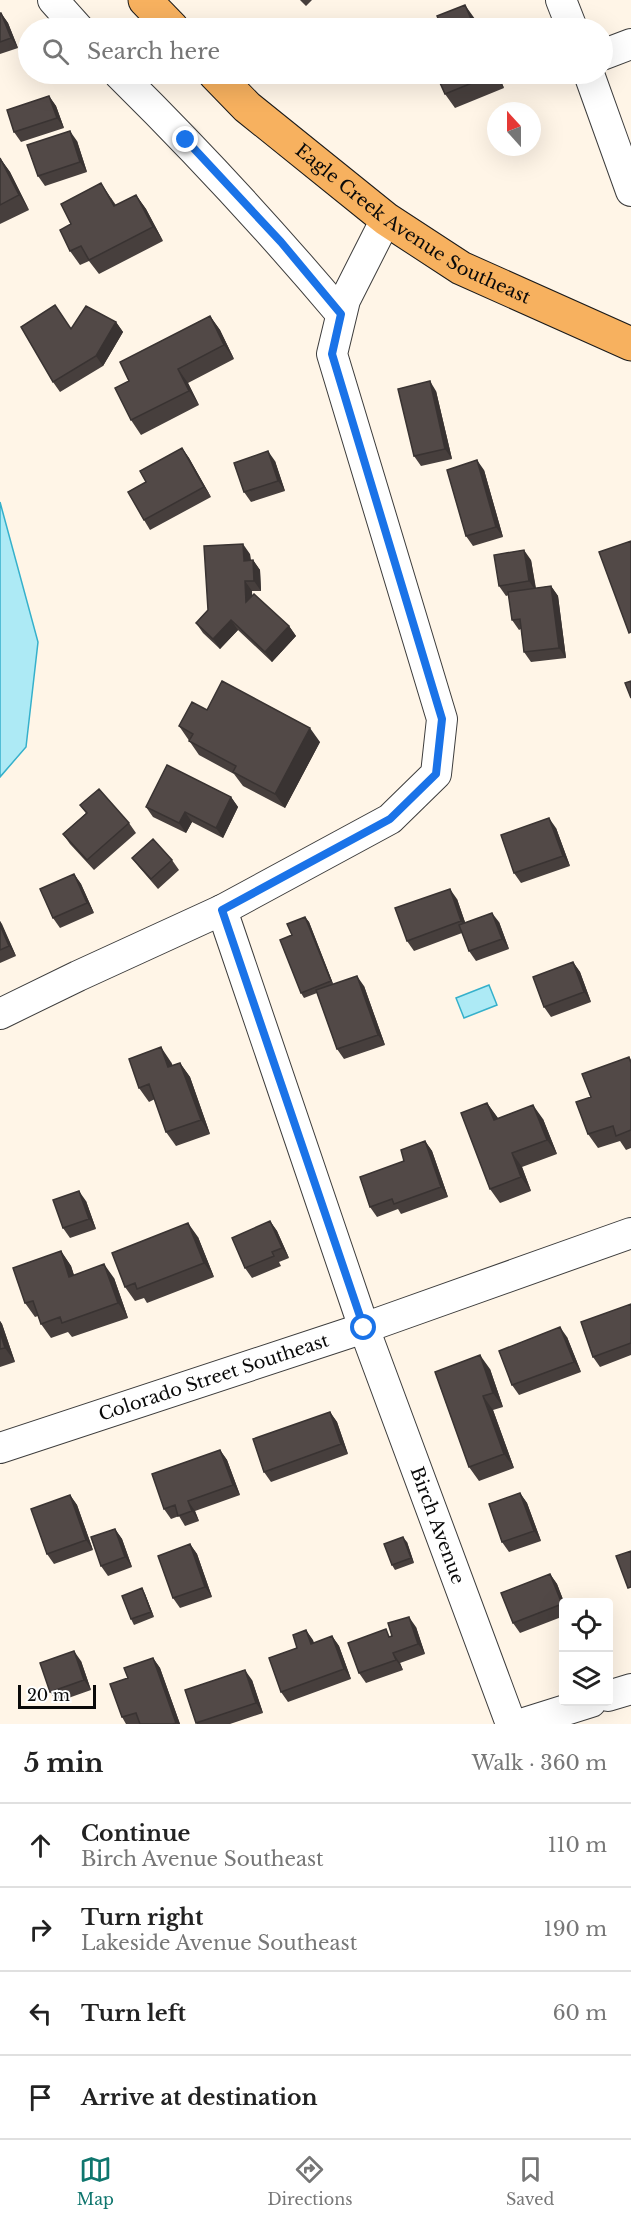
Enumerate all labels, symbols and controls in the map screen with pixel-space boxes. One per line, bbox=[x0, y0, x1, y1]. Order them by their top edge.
search box bbox=[18, 18, 613, 84]
icon: search bbox=[39, 35, 72, 68]
text: Search here bbox=[87, 38, 220, 65]
north arrow bbox=[487, 102, 541, 156]
route end bbox=[172, 126, 198, 152]
street label: Eagle Creek Avenue Southeast bbox=[291, 139, 534, 309]
route start bbox=[350, 1314, 376, 1340]
street label: Colorado Street Southeast bbox=[96, 1329, 332, 1426]
street label: Birch Avenue bbox=[405, 1464, 469, 1587]
map controls bbox=[559, 1598, 613, 1706]
button: locate bbox=[559, 1598, 613, 1652]
button: layers bbox=[559, 1652, 613, 1706]
scale bar bbox=[18, 1682, 96, 1710]
text: 20 m bbox=[27, 1685, 70, 1705]
text: 5 min bbox=[24, 1747, 103, 1779]
text: Walk · 360 m bbox=[472, 1751, 607, 1775]
text: Continue bbox=[81, 1820, 190, 1847]
icon: ahead bbox=[24, 1829, 57, 1862]
text: 110 m bbox=[548, 1833, 607, 1857]
text: Birch Avenue Southeast bbox=[81, 1847, 324, 1871]
text: Turn right bbox=[81, 1904, 203, 1931]
icon: right bbox=[24, 1913, 57, 1946]
text: 190 m bbox=[544, 1917, 607, 1941]
text: Lakeside Avenue Southeast bbox=[81, 1931, 357, 1955]
icon: left bbox=[24, 1997, 57, 2030]
text: Turn left bbox=[81, 2000, 186, 2027]
text: 60 m bbox=[553, 2001, 607, 2025]
icon: arrive bbox=[24, 2081, 57, 2114]
text: Arrive at destination bbox=[81, 2084, 318, 2111]
tab: Map bbox=[77, 2153, 114, 2209]
tab: Directions bbox=[267, 2153, 352, 2209]
tab: Saved bbox=[506, 2153, 554, 2209]

